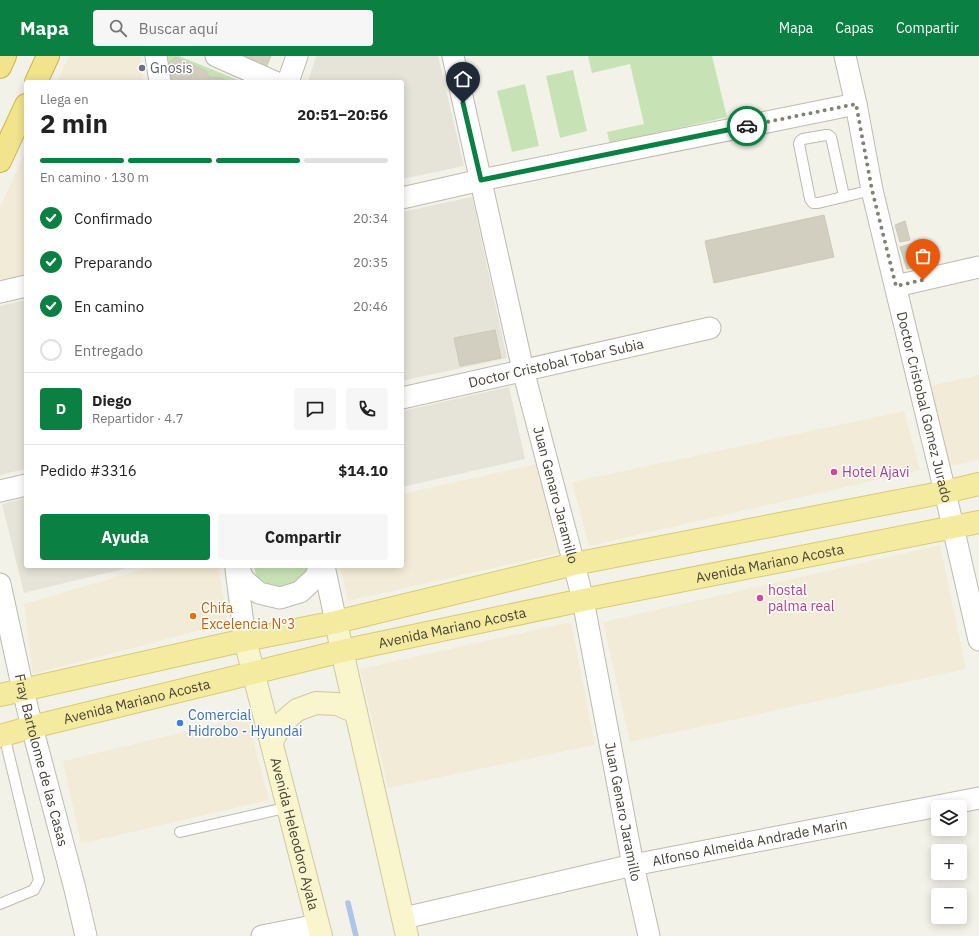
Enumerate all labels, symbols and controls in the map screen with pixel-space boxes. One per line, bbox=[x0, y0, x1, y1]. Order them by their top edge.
search box bbox=[93, 10, 373, 46]
text: Mapa bbox=[20, 16, 69, 40]
icon: search bbox=[107, 17, 129, 39]
text: Buscar aquí bbox=[139, 19, 218, 38]
text: Mapa bbox=[779, 19, 813, 37]
text: Capas bbox=[835, 19, 874, 37]
text: Compartir bbox=[896, 19, 959, 37]
place label: Gnosis bbox=[150, 59, 193, 77]
pin bbox=[446, 62, 480, 103]
marker: Gnosis bbox=[137, 63, 147, 73]
icon: home bbox=[452, 68, 474, 90]
text: Llega en bbox=[40, 91, 89, 108]
text: 20:51–20:56 bbox=[297, 105, 388, 124]
text: 2 min bbox=[40, 106, 108, 140]
courier bbox=[727, 106, 767, 146]
icon: car bbox=[736, 115, 758, 137]
text: En camino · 130 m bbox=[40, 169, 149, 186]
icon: check bbox=[40, 207, 62, 229]
text: Confirmado bbox=[74, 209, 152, 228]
text: 20:34 bbox=[353, 210, 388, 227]
pin bbox=[906, 239, 940, 280]
icon: bag bbox=[912, 245, 934, 267]
icon: check bbox=[40, 251, 62, 273]
text: Preparando bbox=[74, 253, 152, 272]
text: 20:35 bbox=[353, 254, 388, 271]
icon: check bbox=[40, 295, 62, 317]
text: En camino bbox=[74, 297, 144, 316]
text: 20:46 bbox=[353, 298, 388, 315]
street label: Doctor Cristobal Gomez Jurado bbox=[893, 310, 956, 504]
street label: Doctor Cristobal Tobar Subia bbox=[467, 334, 646, 392]
text: Entregado bbox=[74, 341, 143, 360]
button: chat bbox=[294, 388, 336, 430]
button: phone bbox=[346, 388, 388, 430]
text: Diego bbox=[92, 391, 132, 410]
text: D bbox=[56, 399, 66, 418]
text: Repartidor · 4.7 bbox=[92, 410, 183, 427]
street label: Juan Genaro Jaramillo bbox=[529, 424, 583, 566]
text: Pedido #3316 bbox=[40, 461, 137, 480]
text: $14.10 bbox=[338, 461, 388, 480]
place label: Hotel Ajavi bbox=[842, 463, 910, 481]
marker: Hotel Ajavi bbox=[829, 467, 839, 477]
button: Ayuda bbox=[40, 514, 210, 560]
button: Compartir bbox=[218, 514, 388, 560]
street label: Avenida Mariano Acosta bbox=[694, 540, 846, 587]
place label: hostal palma real bbox=[768, 581, 835, 615]
marker: hostal palma real bbox=[755, 593, 765, 603]
place label: Chifa Excelencia Nº3 bbox=[201, 599, 295, 633]
street label: Avenida Mariano Acosta bbox=[377, 603, 528, 652]
marker: Chifa Excelencia Nº3 bbox=[188, 611, 198, 621]
street label: Fray Bartolome de las Casas bbox=[11, 672, 72, 849]
street label: Avenida Mariano Acosta bbox=[61, 675, 212, 728]
place label: Comercial Hidrobo - Hyundai bbox=[188, 706, 302, 740]
marker: Comercial Hidrobo - Hyundai bbox=[175, 718, 185, 728]
street label: Juan Genaro Jaramillo bbox=[601, 741, 645, 883]
street label: Avenida Heleodoro Ayala bbox=[266, 755, 323, 913]
map controls bbox=[931, 800, 967, 924]
button: layers bbox=[931, 800, 967, 836]
street label: Alfonso Almeida Andrade Marin bbox=[651, 815, 849, 870]
button: + bbox=[931, 844, 967, 880]
button: − bbox=[931, 888, 967, 924]

